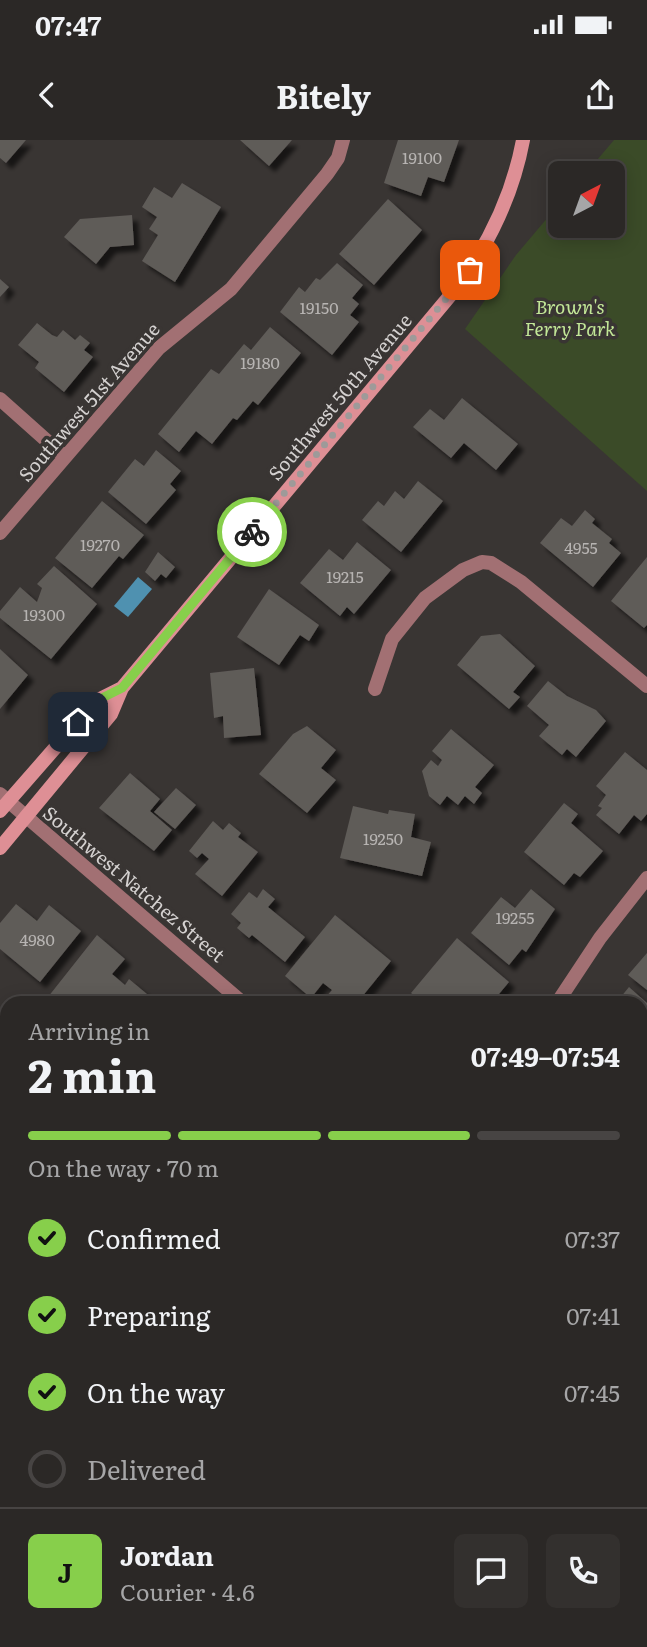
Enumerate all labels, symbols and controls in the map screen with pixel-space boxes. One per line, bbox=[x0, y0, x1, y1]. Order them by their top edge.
text: 07:47 bbox=[35, 5, 101, 44]
text: Bitely bbox=[276, 71, 371, 119]
icon: back bbox=[28, 76, 66, 114]
icon: share bbox=[581, 76, 619, 114]
house number: 19100 bbox=[402, 145, 442, 169]
north arrow bbox=[548, 161, 625, 238]
map controls bbox=[548, 161, 625, 238]
pin bbox=[440, 240, 500, 300]
icon: bag bbox=[451, 251, 489, 289]
park label: Brown's Ferry Park bbox=[525, 292, 616, 342]
house number: 19150 bbox=[300, 295, 338, 319]
street label: Southwest 50th Avenue bbox=[261, 307, 418, 486]
street label: Southwest 51st Avenue bbox=[11, 315, 165, 487]
house number: 19180 bbox=[240, 350, 280, 374]
courier bbox=[217, 497, 287, 567]
icon: bike bbox=[233, 513, 271, 551]
house number: 19270 bbox=[80, 532, 120, 556]
house number: 4955 bbox=[564, 535, 598, 559]
house number: 19215 bbox=[326, 564, 364, 588]
house number: 19300 bbox=[23, 602, 65, 626]
pin bbox=[48, 692, 108, 752]
icon: home bbox=[59, 703, 97, 741]
street label: Southwest Natchez Street bbox=[38, 799, 232, 968]
house number: 19250 bbox=[363, 826, 403, 850]
house number: 19255 bbox=[495, 905, 535, 929]
house number: 4980 bbox=[19, 927, 55, 951]
text: Arriving in bbox=[28, 1013, 150, 1047]
text: 07:49–07:54 bbox=[471, 1036, 620, 1075]
text: 2 min bbox=[28, 1039, 157, 1107]
text: On the way · 70 m bbox=[28, 1150, 219, 1184]
text: Confirmed bbox=[87, 1218, 221, 1257]
icon: check bbox=[28, 1219, 66, 1257]
text: 07:37 bbox=[565, 1221, 620, 1255]
text: Preparing bbox=[87, 1295, 210, 1334]
icon: check bbox=[28, 1296, 66, 1334]
text: 07:41 bbox=[566, 1298, 620, 1332]
text: On the way bbox=[87, 1372, 225, 1411]
icon: check bbox=[28, 1373, 66, 1411]
text: 07:45 bbox=[564, 1375, 620, 1409]
text: Delivered bbox=[87, 1449, 206, 1488]
button: chat bbox=[454, 1534, 528, 1608]
button: phone bbox=[546, 1534, 620, 1608]
text: Jordan bbox=[120, 1535, 214, 1574]
text: J bbox=[58, 1552, 72, 1591]
text: Courier · 4.6 bbox=[120, 1574, 255, 1608]

